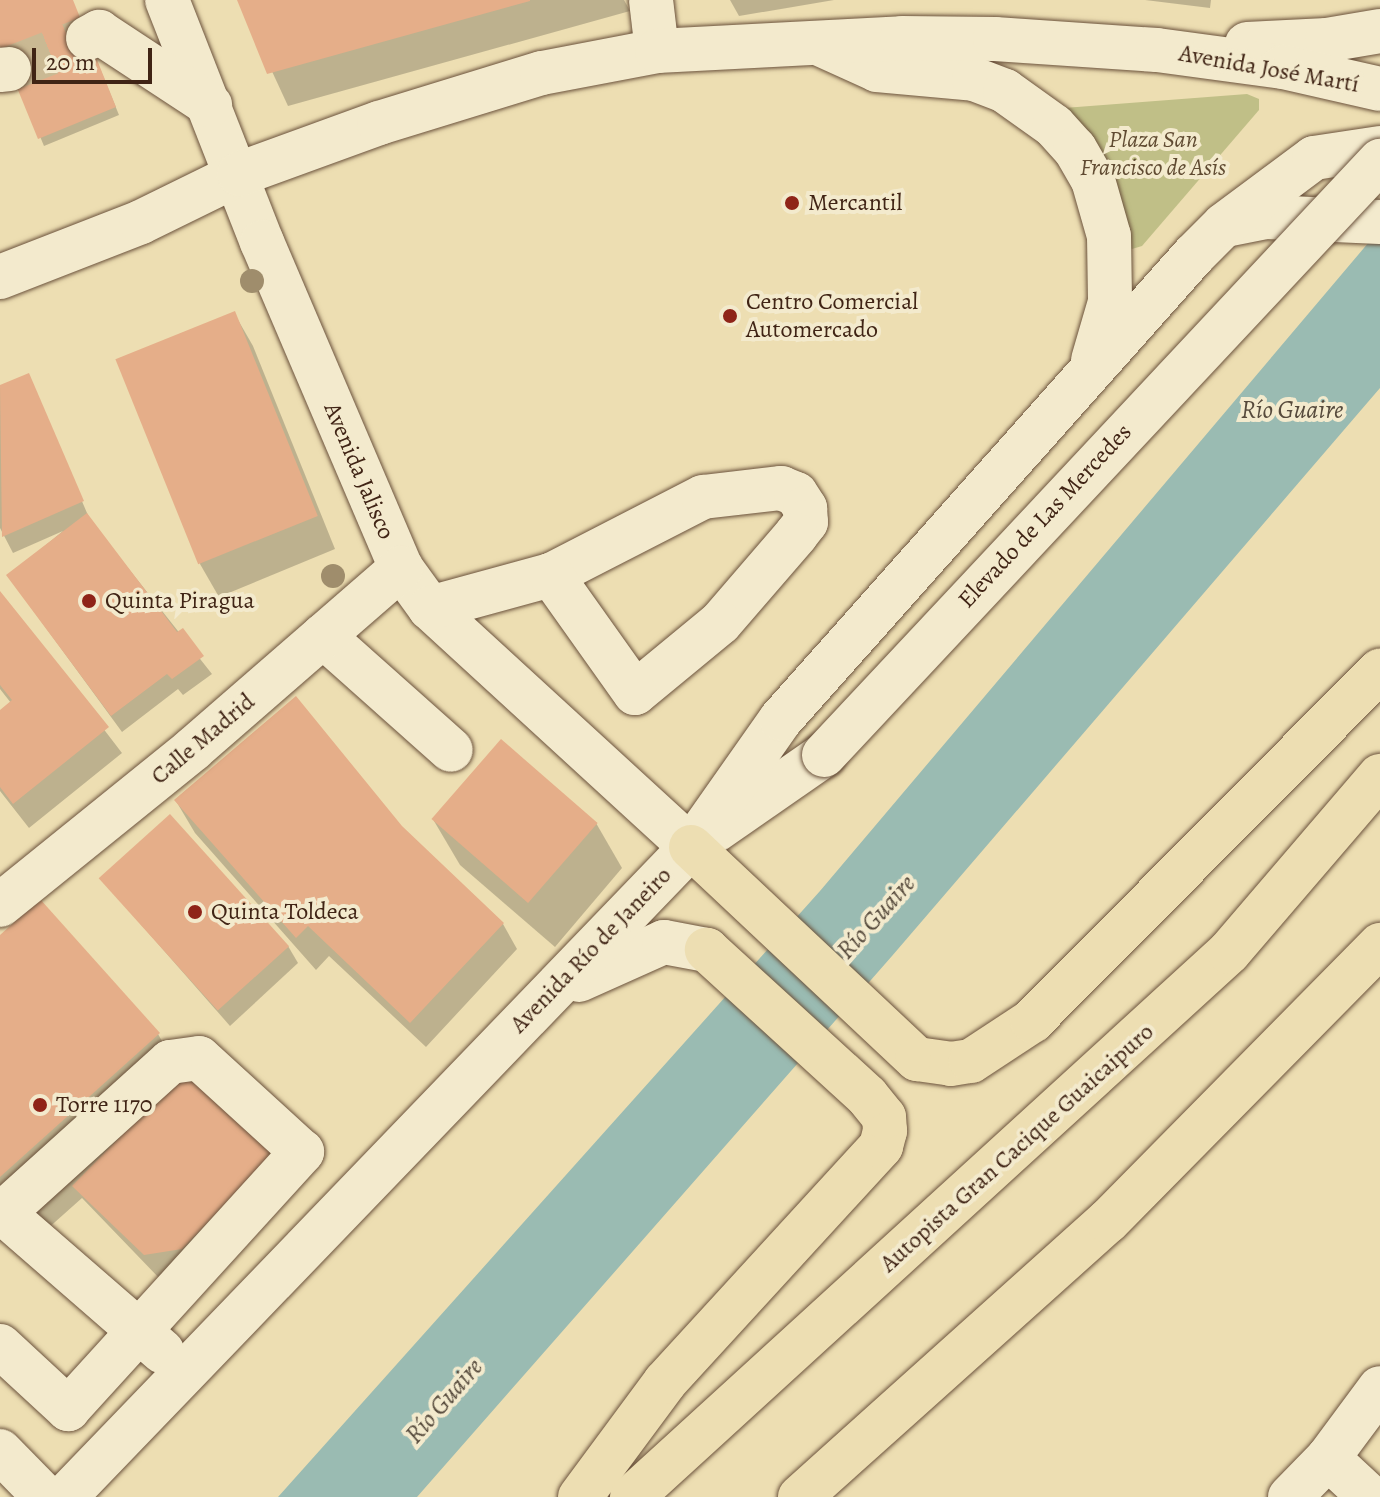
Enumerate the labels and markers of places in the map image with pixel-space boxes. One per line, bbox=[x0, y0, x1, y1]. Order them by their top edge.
place label: Mercantil bbox=[808, 189, 902, 217]
marker: Mercantil bbox=[783, 194, 801, 212]
place label: Centro Comercial Automercado bbox=[746, 288, 918, 344]
marker: Centro Comercial Automercado bbox=[721, 307, 739, 325]
place label: Quinta Piragua bbox=[105, 587, 255, 615]
marker: Quinta Piragua bbox=[80, 592, 98, 610]
place label: Quinta Toldeca bbox=[211, 898, 359, 926]
marker: Quinta Toldeca bbox=[186, 903, 204, 921]
place label: Torre 1170 bbox=[56, 1091, 153, 1119]
marker: Torre 1170 bbox=[31, 1096, 49, 1114]

